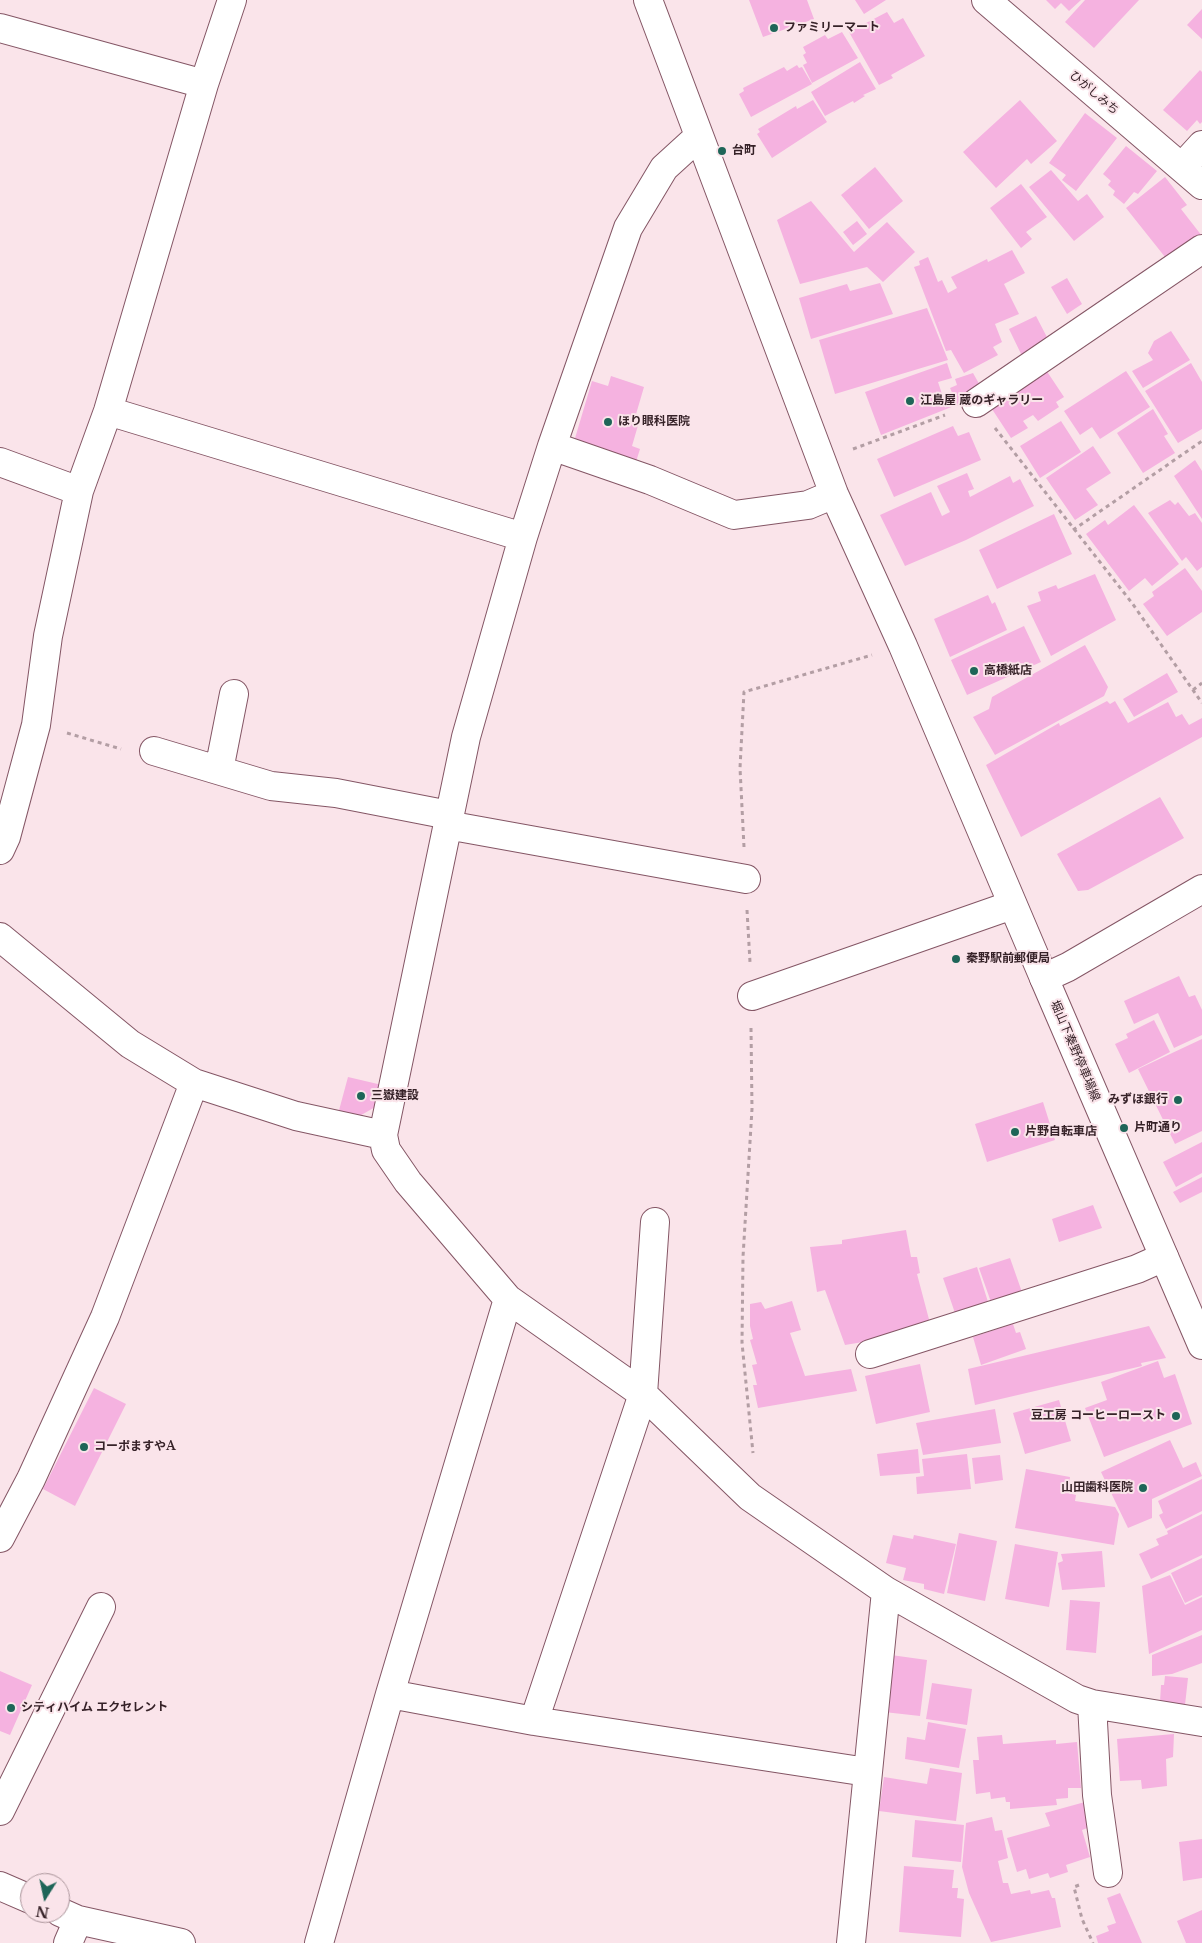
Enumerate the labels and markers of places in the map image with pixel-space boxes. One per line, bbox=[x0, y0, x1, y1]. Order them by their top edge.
place label: ファミリーマート bbox=[784, 21, 880, 35]
marker: ファミリーマート bbox=[768, 22, 780, 34]
place label: 台町 bbox=[732, 144, 756, 158]
marker: 台町 bbox=[716, 145, 728, 157]
place label: 江島屋 蔵のギャラリー bbox=[920, 394, 1043, 408]
marker: 江島屋 蔵のギャラリー bbox=[904, 395, 916, 407]
place label: ほり眼科医院 bbox=[618, 415, 690, 429]
marker: ほり眼科医院 bbox=[602, 416, 614, 428]
place label: 高橋紙店 bbox=[984, 664, 1032, 678]
marker: 高橋紙店 bbox=[968, 665, 980, 677]
place label: 秦野駅前郵便局 bbox=[966, 952, 1050, 966]
marker: 秦野駅前郵便局 bbox=[950, 953, 962, 965]
place label: 三嶽建設 bbox=[371, 1089, 419, 1103]
marker: 三嶽建設 bbox=[355, 1090, 367, 1102]
place label: みずほ銀行 bbox=[1108, 1093, 1168, 1107]
marker: みずほ銀行 bbox=[1172, 1094, 1184, 1106]
place label: 片町通り bbox=[1134, 1121, 1182, 1135]
marker: 片町通り bbox=[1118, 1122, 1130, 1134]
place label: 片野自転車店 bbox=[1025, 1125, 1097, 1139]
marker: 片野自転車店 bbox=[1009, 1126, 1021, 1138]
place label: 豆工房 コーヒーロースト bbox=[1031, 1409, 1166, 1423]
marker: 豆工房 コーヒーロースト bbox=[1170, 1410, 1182, 1422]
place label: コーポますやA bbox=[94, 1440, 176, 1454]
marker: コーポますやA bbox=[78, 1441, 90, 1453]
place label: 山田歯科医院 bbox=[1061, 1481, 1133, 1495]
marker: 山田歯科医院 bbox=[1137, 1482, 1149, 1494]
place label: シティハイム エクセレント bbox=[21, 1701, 168, 1715]
marker: シティハイム エクセレント bbox=[5, 1702, 17, 1714]

